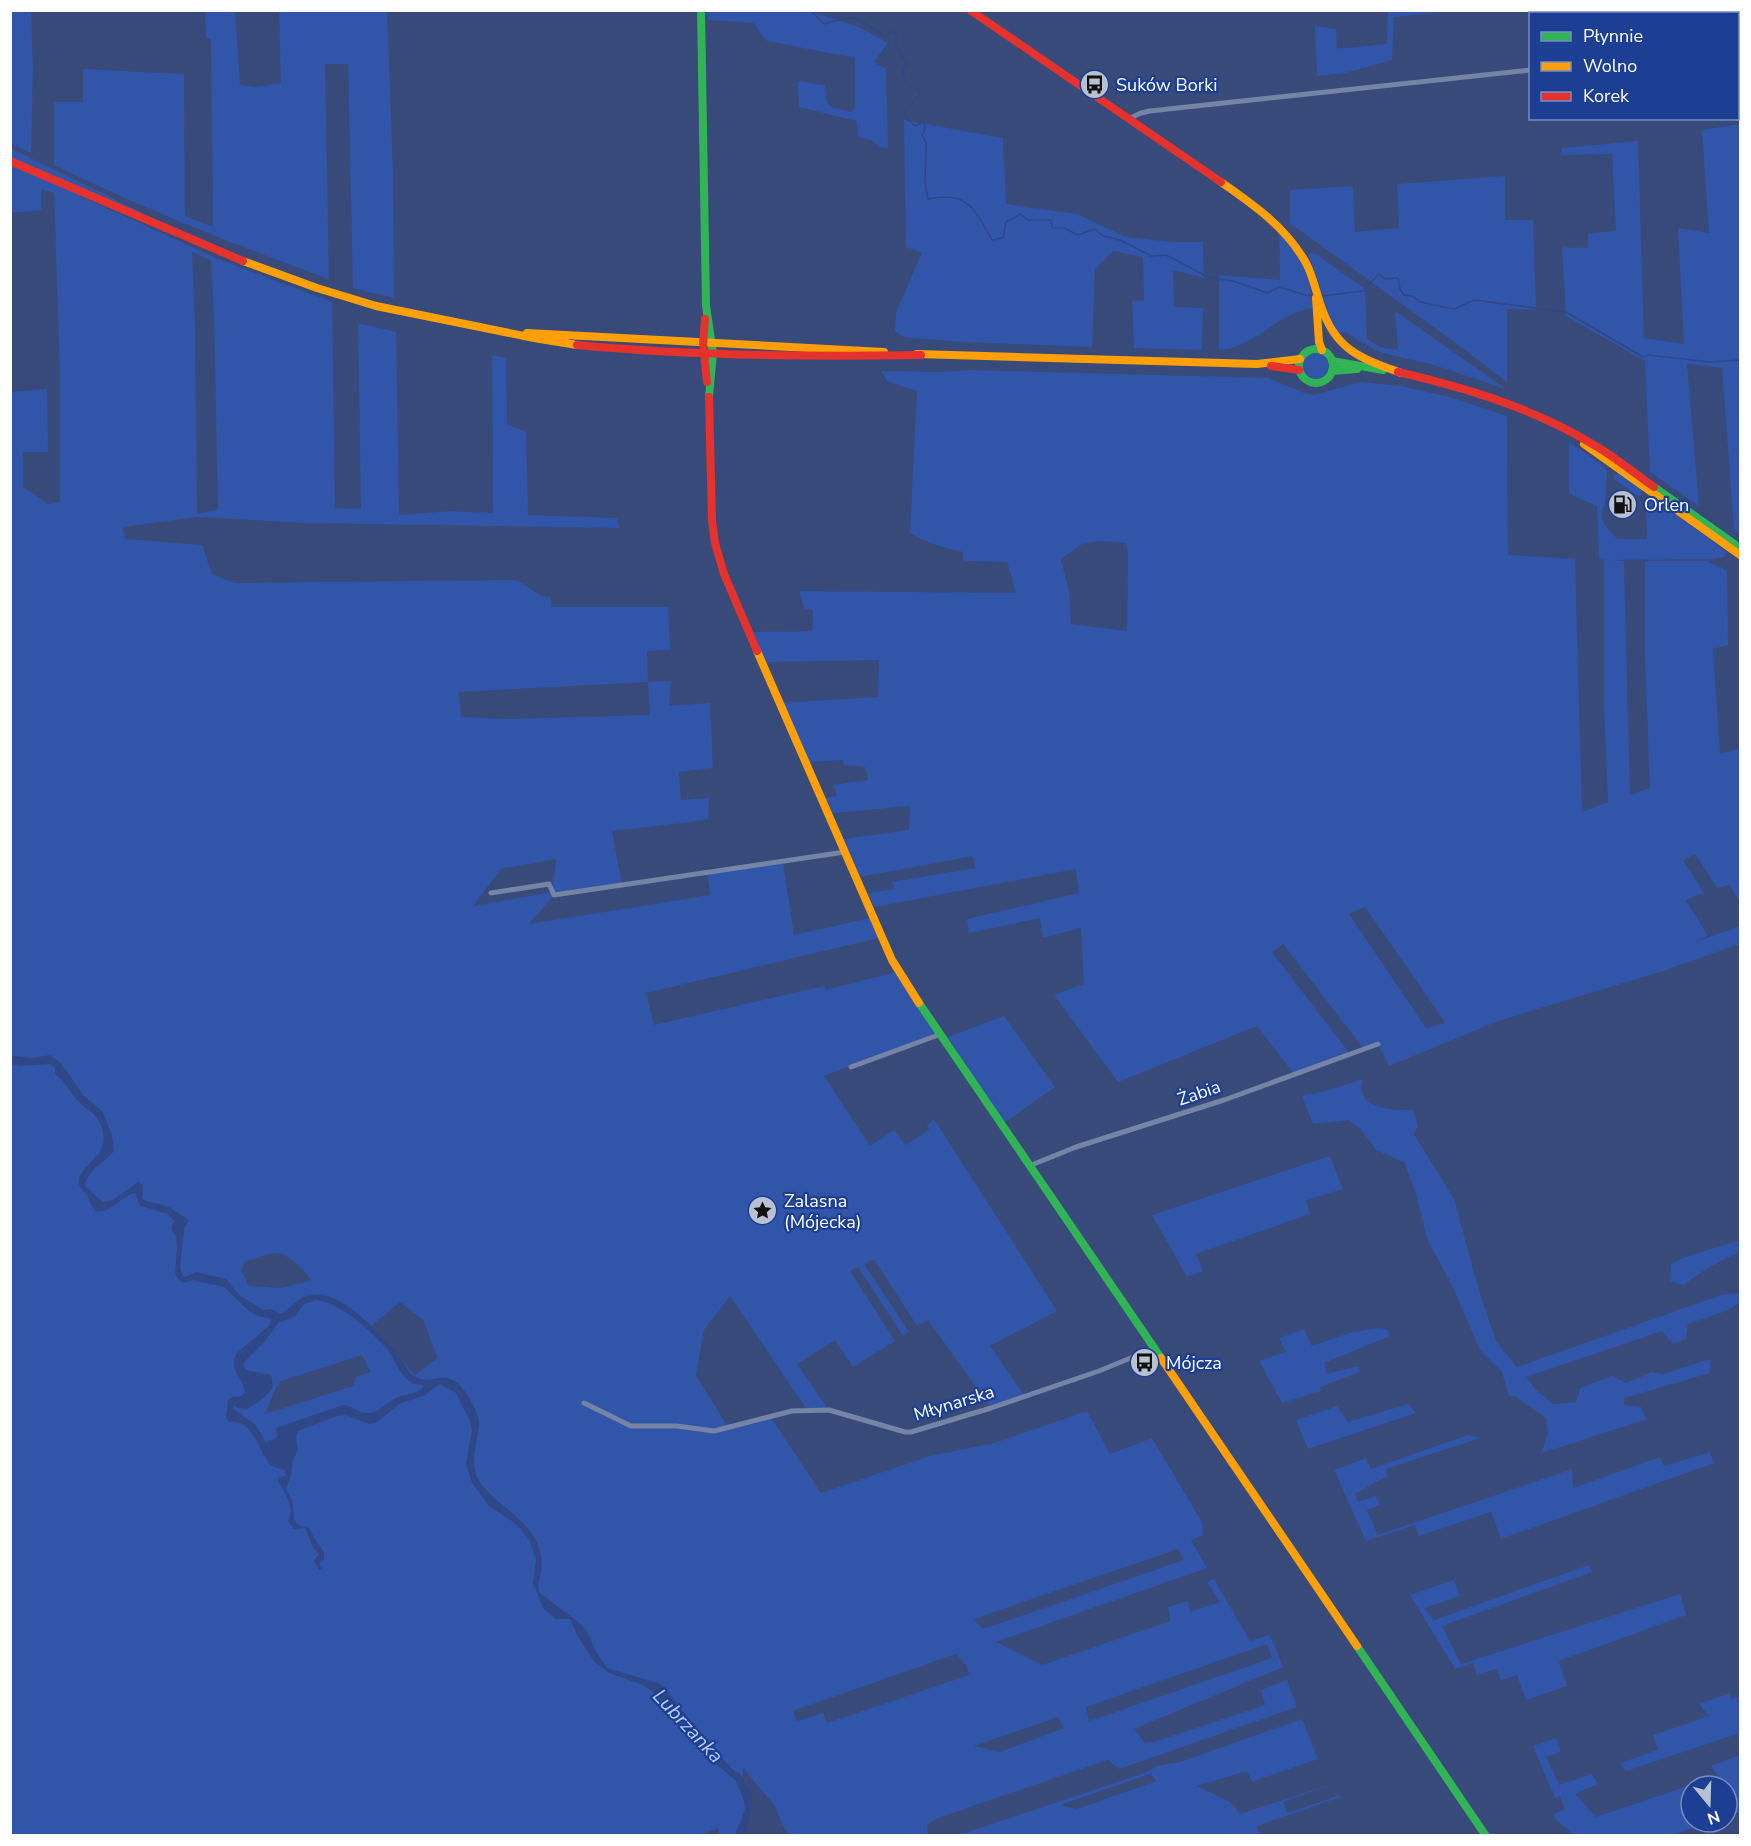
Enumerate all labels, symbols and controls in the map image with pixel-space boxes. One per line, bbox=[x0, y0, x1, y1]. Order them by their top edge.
legend bbox=[1529, 12, 1739, 120]
text: Płynnie bbox=[1583, 24, 1643, 48]
text: Wolno bbox=[1583, 54, 1637, 78]
bus stop icon: Suków Borki bbox=[1079, 69, 1111, 101]
place label: Suków Borki bbox=[1116, 73, 1217, 97]
text: Korek bbox=[1583, 84, 1630, 108]
fuel station icon: Orlen bbox=[1607, 489, 1639, 521]
place label: Orlen bbox=[1644, 493, 1689, 517]
street label: Żabia bbox=[1174, 1074, 1224, 1112]
place label: Zalasna (Mójecka) bbox=[784, 1189, 861, 1234]
place icon: Zalasna (Mójecka) bbox=[747, 1195, 779, 1227]
bus stop icon: Mójcza bbox=[1129, 1347, 1161, 1379]
place label: Mójcza bbox=[1166, 1351, 1222, 1375]
street label: Młynarska bbox=[911, 1379, 997, 1427]
water label: Lubrzanka bbox=[647, 1683, 729, 1769]
north arrow bbox=[1679, 1774, 1739, 1834]
text: N bbox=[1704, 1805, 1723, 1830]

